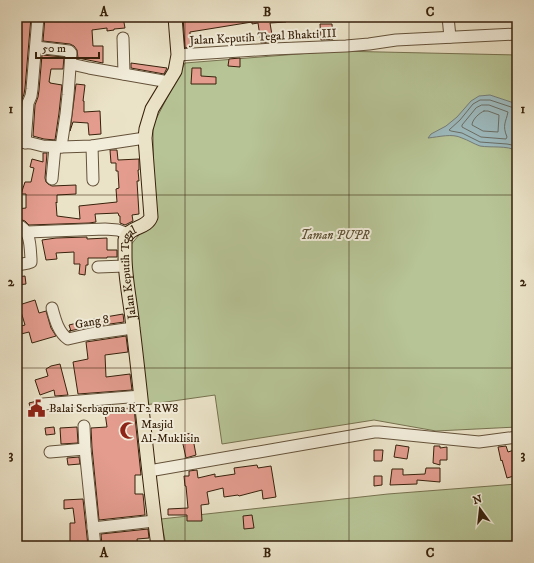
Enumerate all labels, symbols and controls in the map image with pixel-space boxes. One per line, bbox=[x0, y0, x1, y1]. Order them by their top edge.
text: A bbox=[99, 4, 109, 20]
text: B bbox=[263, 4, 271, 20]
text: C bbox=[426, 4, 435, 20]
street label: Jalan Keputih Tegal Bhakti III bbox=[188, 26, 337, 48]
scale bar bbox=[36, 34, 99, 60]
text: 50 m bbox=[42, 41, 66, 56]
text: 1 bbox=[9, 101, 14, 117]
text: 1 bbox=[521, 101, 526, 117]
street label: Jalan Keputih Tegal bbox=[117, 222, 140, 321]
park label: Taman PUPR bbox=[300, 228, 370, 243]
text: 2 bbox=[8, 274, 15, 290]
text: 2 bbox=[520, 274, 527, 290]
street label: Gang 8 bbox=[74, 312, 110, 332]
public building icon: Balai Serbaguna RT2 RW8 bbox=[26, 398, 46, 418]
place label: Balai Serbaguna RT2 RW8 bbox=[49, 401, 178, 416]
place label: Masjid Al-Muklisin bbox=[141, 417, 200, 446]
mosque icon: Masjid Al-Muklisin bbox=[118, 421, 138, 441]
text: 3 bbox=[9, 447, 14, 463]
text: 3 bbox=[521, 447, 526, 463]
north arrow bbox=[460, 489, 500, 529]
text: N bbox=[471, 492, 484, 508]
text: A bbox=[99, 545, 109, 561]
text: B bbox=[263, 545, 271, 561]
text: C bbox=[426, 545, 435, 561]

